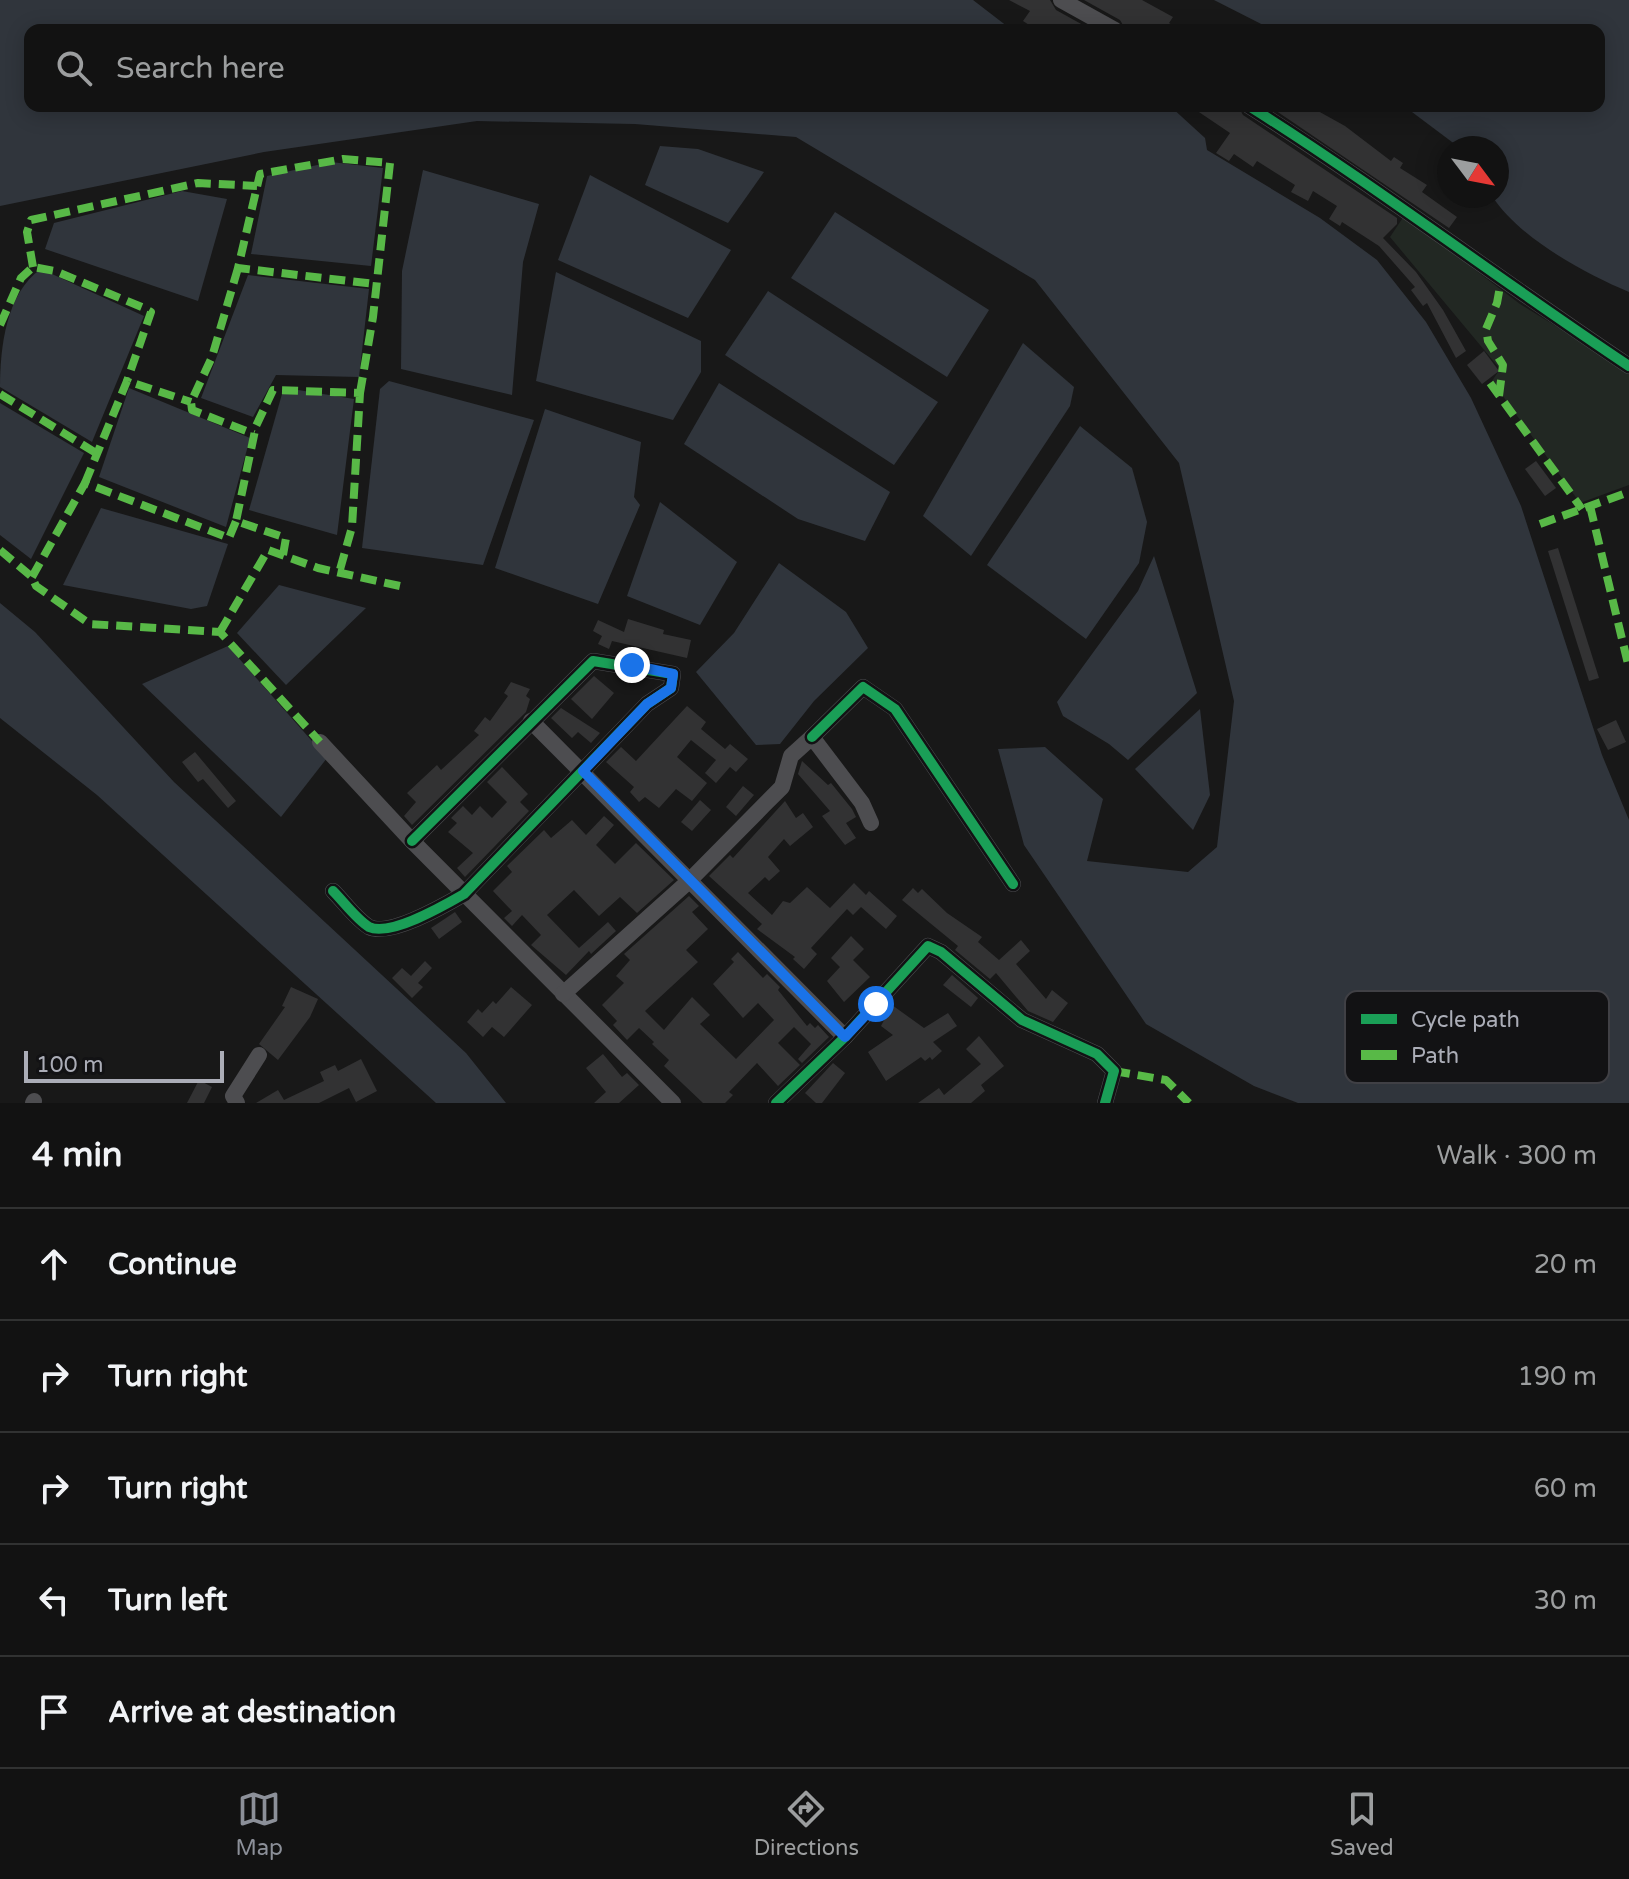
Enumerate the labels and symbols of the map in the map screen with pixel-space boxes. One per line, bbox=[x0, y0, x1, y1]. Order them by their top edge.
north arrow bbox=[1437, 136, 1509, 208]
route end bbox=[614, 647, 650, 683]
route start bbox=[858, 986, 894, 1022]
legend bbox=[1345, 991, 1609, 1083]
text: Cycle path bbox=[1411, 1007, 1520, 1033]
text: Path bbox=[1411, 1043, 1459, 1069]
scale bar bbox=[24, 1047, 224, 1083]

